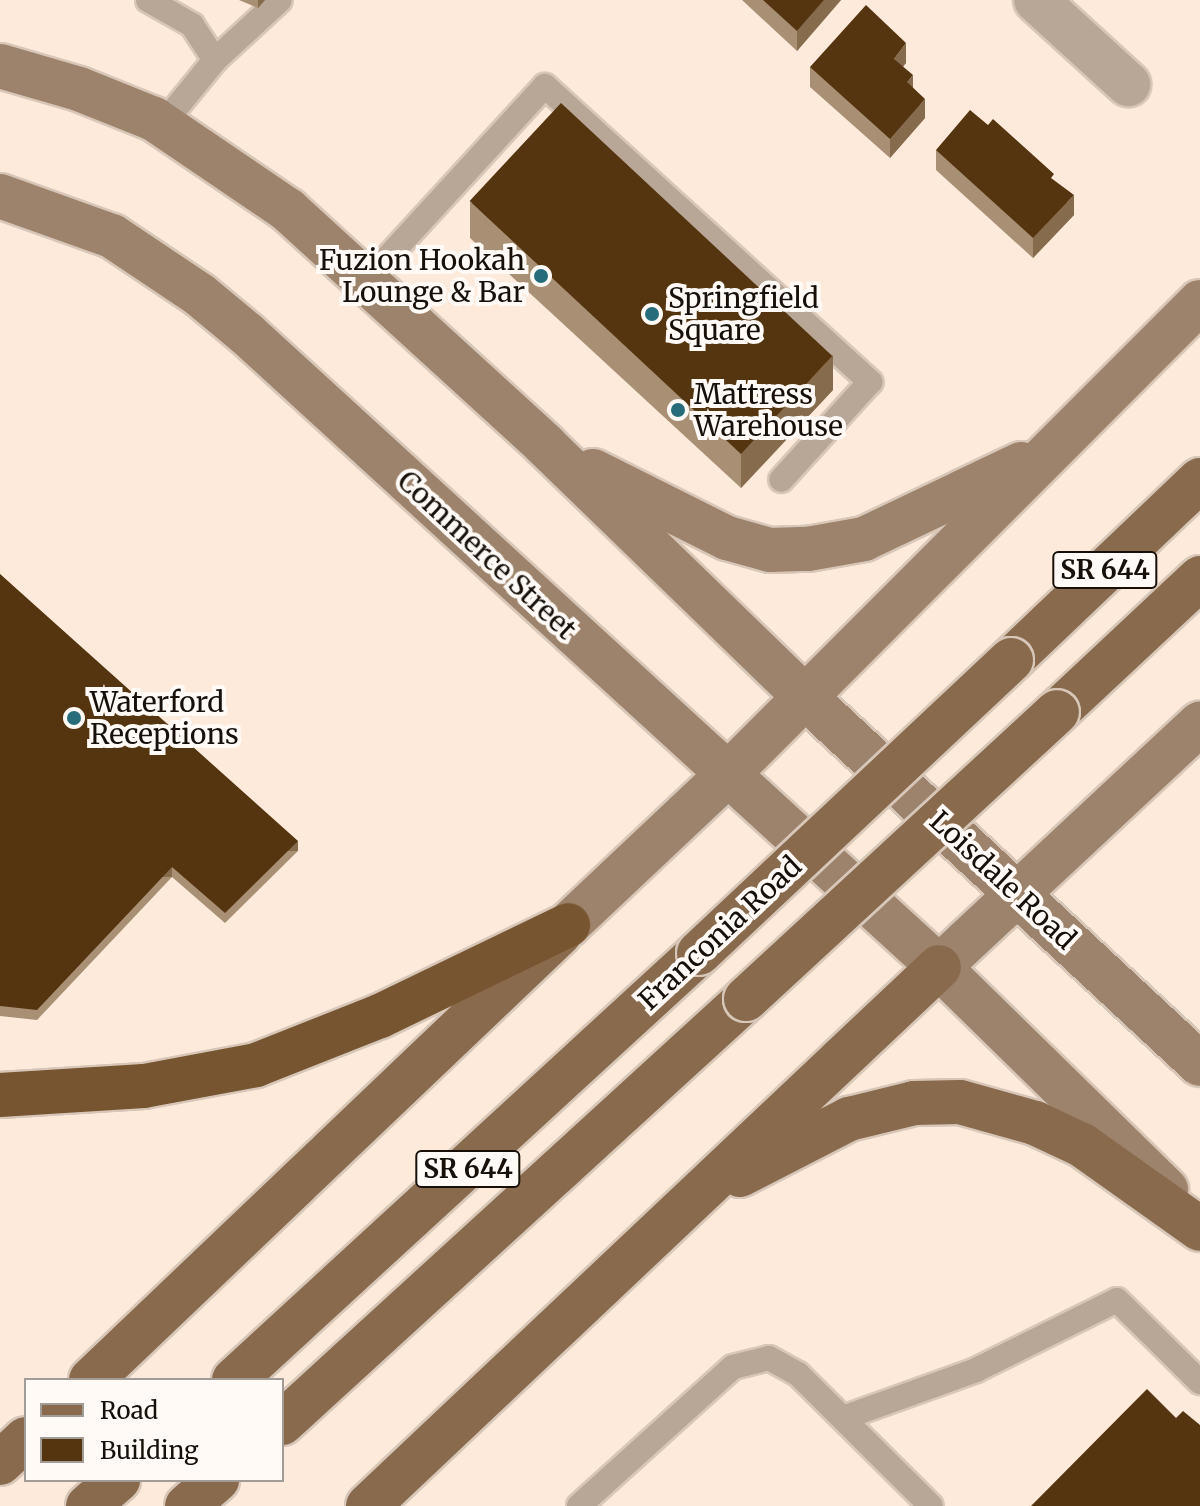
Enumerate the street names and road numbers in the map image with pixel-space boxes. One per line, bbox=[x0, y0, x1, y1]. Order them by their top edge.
street label: Commerce Street bbox=[391, 464, 583, 646]
road number: SR 644 bbox=[1051, 548, 1159, 592]
street label: Loisdale Road bbox=[923, 804, 1083, 956]
street label: Franconia Road bbox=[632, 849, 808, 1017]
road number: SR 644 bbox=[414, 1147, 522, 1191]

